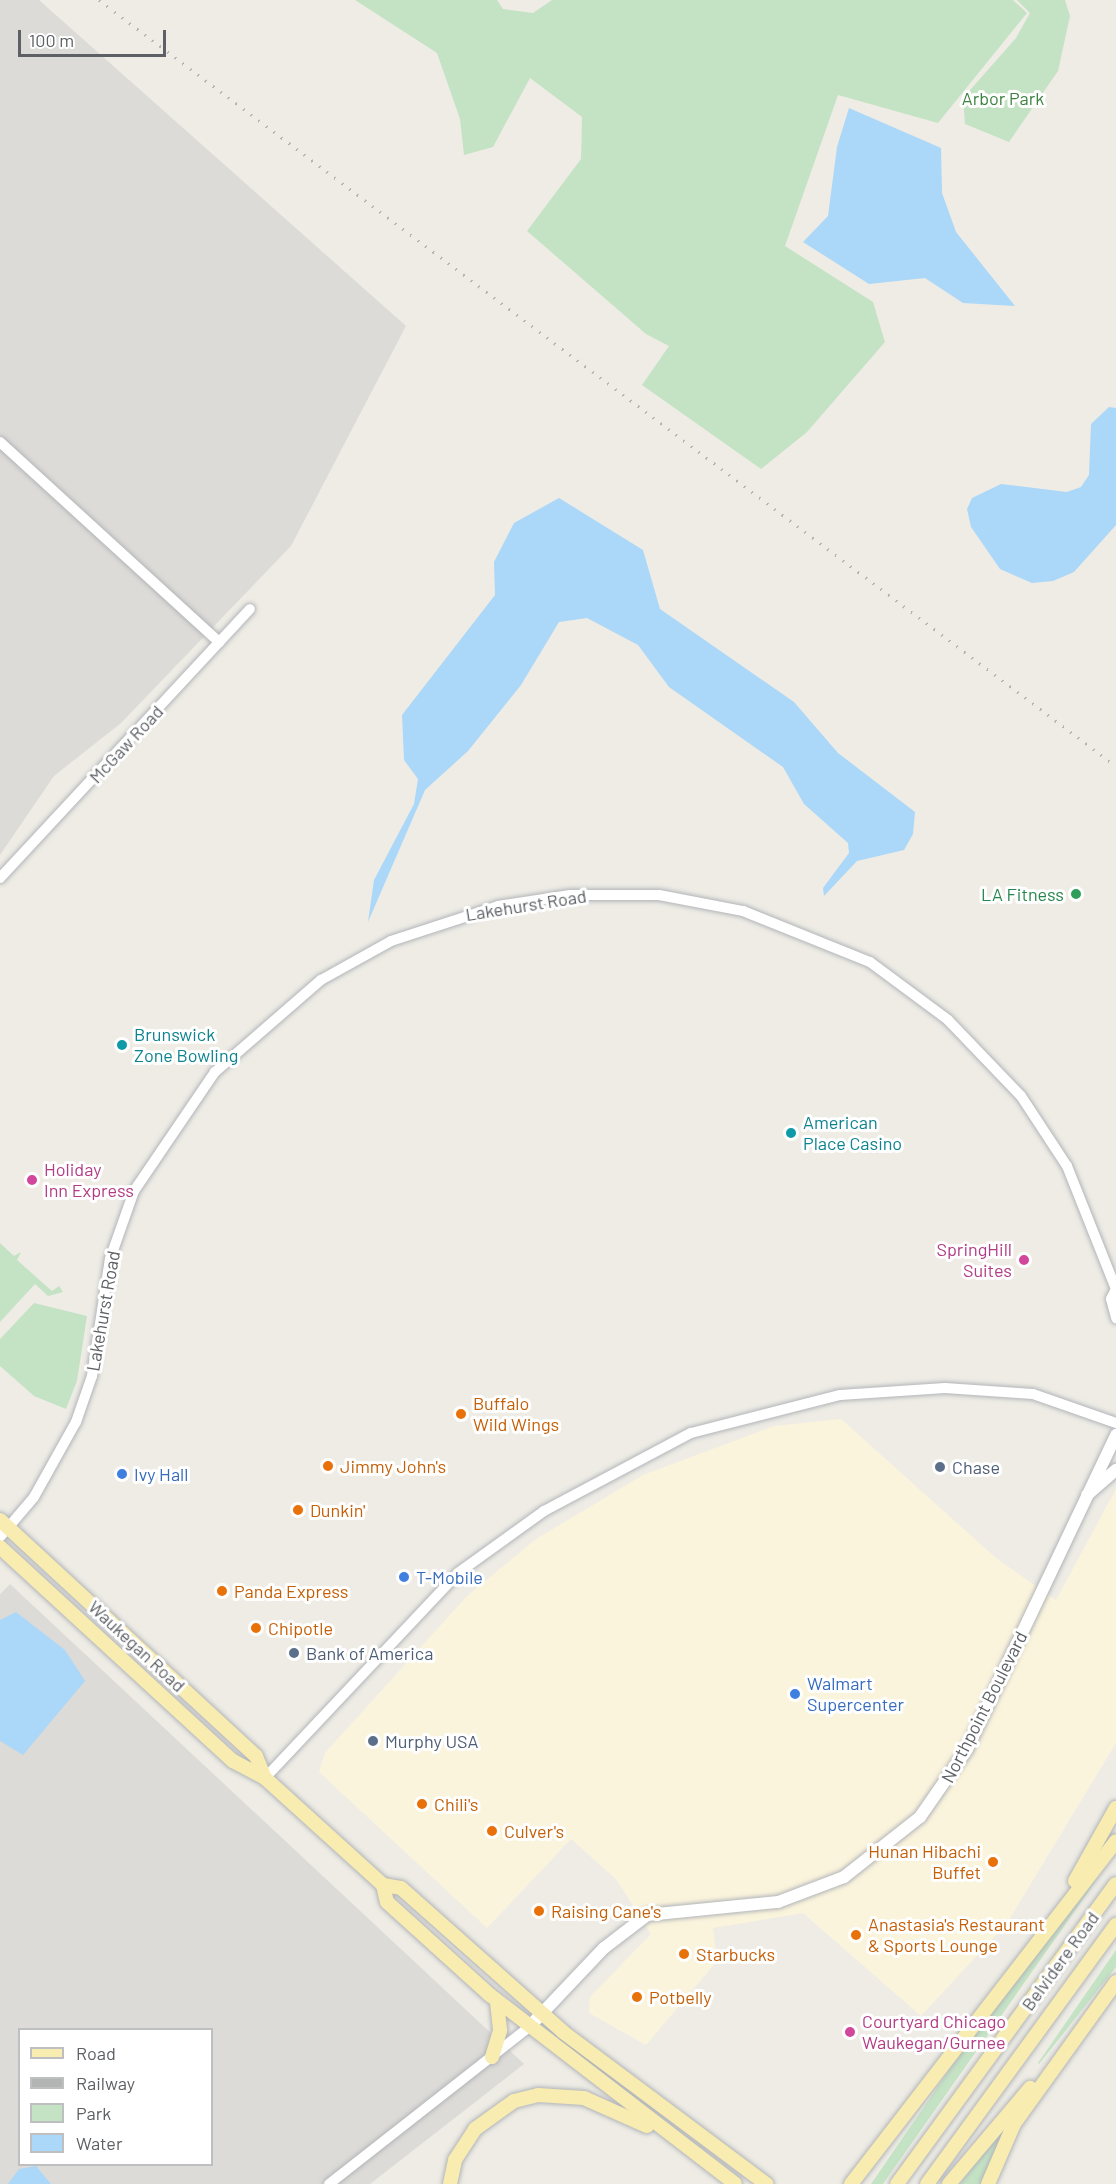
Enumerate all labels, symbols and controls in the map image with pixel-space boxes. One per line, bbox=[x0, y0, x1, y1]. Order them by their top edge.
scale bar bbox=[21, 18, 170, 56]
text: 100 m bbox=[29, 29, 74, 51]
park label: Arbor Park bbox=[962, 87, 1044, 109]
street label: McGaw Road bbox=[84, 701, 168, 787]
place label: LA Fitness bbox=[981, 883, 1064, 905]
street label: Lakehurst Road bbox=[464, 885, 588, 925]
marker: LA Fitness bbox=[1069, 887, 1083, 901]
place label: Brunswick Zone Bowling bbox=[134, 1024, 238, 1066]
marker: Brunswick Zone Bowling bbox=[115, 1038, 129, 1052]
place label: American Place Casino bbox=[803, 1112, 902, 1154]
marker: American Place Casino bbox=[784, 1126, 798, 1140]
place label: Holiday Inn Express bbox=[44, 1159, 134, 1202]
marker: Holiday Inn Express bbox=[25, 1173, 39, 1187]
place label: SpringHill Suites bbox=[936, 1239, 1012, 1282]
street label: Lakehurst Road bbox=[82, 1249, 124, 1373]
marker: SpringHill Suites bbox=[1017, 1253, 1031, 1267]
place label: Buffalo Wild Wings bbox=[473, 1393, 559, 1436]
marker: Buffalo Wild Wings bbox=[454, 1407, 468, 1421]
place label: Jimmy John's bbox=[340, 1455, 446, 1477]
place label: Chase bbox=[952, 1456, 1000, 1478]
marker: Jimmy John's bbox=[321, 1459, 335, 1473]
marker: Chase bbox=[933, 1460, 947, 1474]
place label: Ivy Hall bbox=[134, 1463, 188, 1485]
marker: Ivy Hall bbox=[115, 1467, 129, 1481]
place label: Dunkin' bbox=[310, 1499, 365, 1521]
marker: Dunkin' bbox=[291, 1503, 305, 1517]
place label: T-Mobile bbox=[416, 1566, 483, 1588]
marker: T-Mobile bbox=[397, 1570, 411, 1584]
place label: Panda Express bbox=[234, 1580, 348, 1602]
marker: Panda Express bbox=[215, 1584, 229, 1598]
street label: Waukegan Road bbox=[84, 1596, 190, 1696]
place label: Chipotle bbox=[268, 1617, 333, 1639]
marker: Chipotle bbox=[249, 1621, 263, 1635]
street label: Northpoint Boulevard bbox=[936, 1628, 1032, 1786]
place label: Bank of America bbox=[306, 1642, 433, 1664]
marker: Bank of America bbox=[287, 1646, 301, 1660]
place label: Walmart Supercenter bbox=[807, 1673, 904, 1716]
marker: Walmart Supercenter bbox=[788, 1687, 802, 1701]
place label: Murphy USA bbox=[385, 1730, 479, 1752]
marker: Murphy USA bbox=[366, 1734, 380, 1748]
place label: Chili's bbox=[434, 1793, 478, 1815]
marker: Chili's bbox=[415, 1797, 429, 1811]
place label: Culver's bbox=[504, 1820, 564, 1842]
marker: Culver's bbox=[485, 1824, 499, 1838]
place label: Hunan Hibachi Buffet bbox=[868, 1841, 981, 1884]
marker: Hunan Hibachi Buffet bbox=[986, 1855, 1000, 1869]
place label: Raising Cane's bbox=[551, 1900, 661, 1922]
marker: Raising Cane's bbox=[532, 1904, 546, 1918]
street label: Belvidere Road bbox=[1017, 1907, 1103, 2015]
place label: Anastasia's Restaurant & Sports Lounge bbox=[868, 1914, 1045, 1956]
marker: Anastasia's Restaurant & Sports Lounge bbox=[849, 1928, 863, 1942]
place label: Starbucks bbox=[696, 1943, 775, 1965]
marker: Starbucks bbox=[677, 1947, 691, 1961]
place label: Potbelly bbox=[649, 1986, 711, 2008]
marker: Potbelly bbox=[630, 1990, 644, 2004]
place label: Courtyard Chicago Waukegan/Gurnee bbox=[862, 2011, 1006, 2054]
marker: Courtyard Chicago Waukegan/Gurnee bbox=[843, 2025, 857, 2039]
legend bbox=[18, 2028, 213, 2166]
text: Road bbox=[76, 2042, 116, 2064]
text: Railway bbox=[76, 2072, 135, 2094]
text: Park bbox=[76, 2102, 111, 2124]
text: Water bbox=[76, 2132, 123, 2154]

